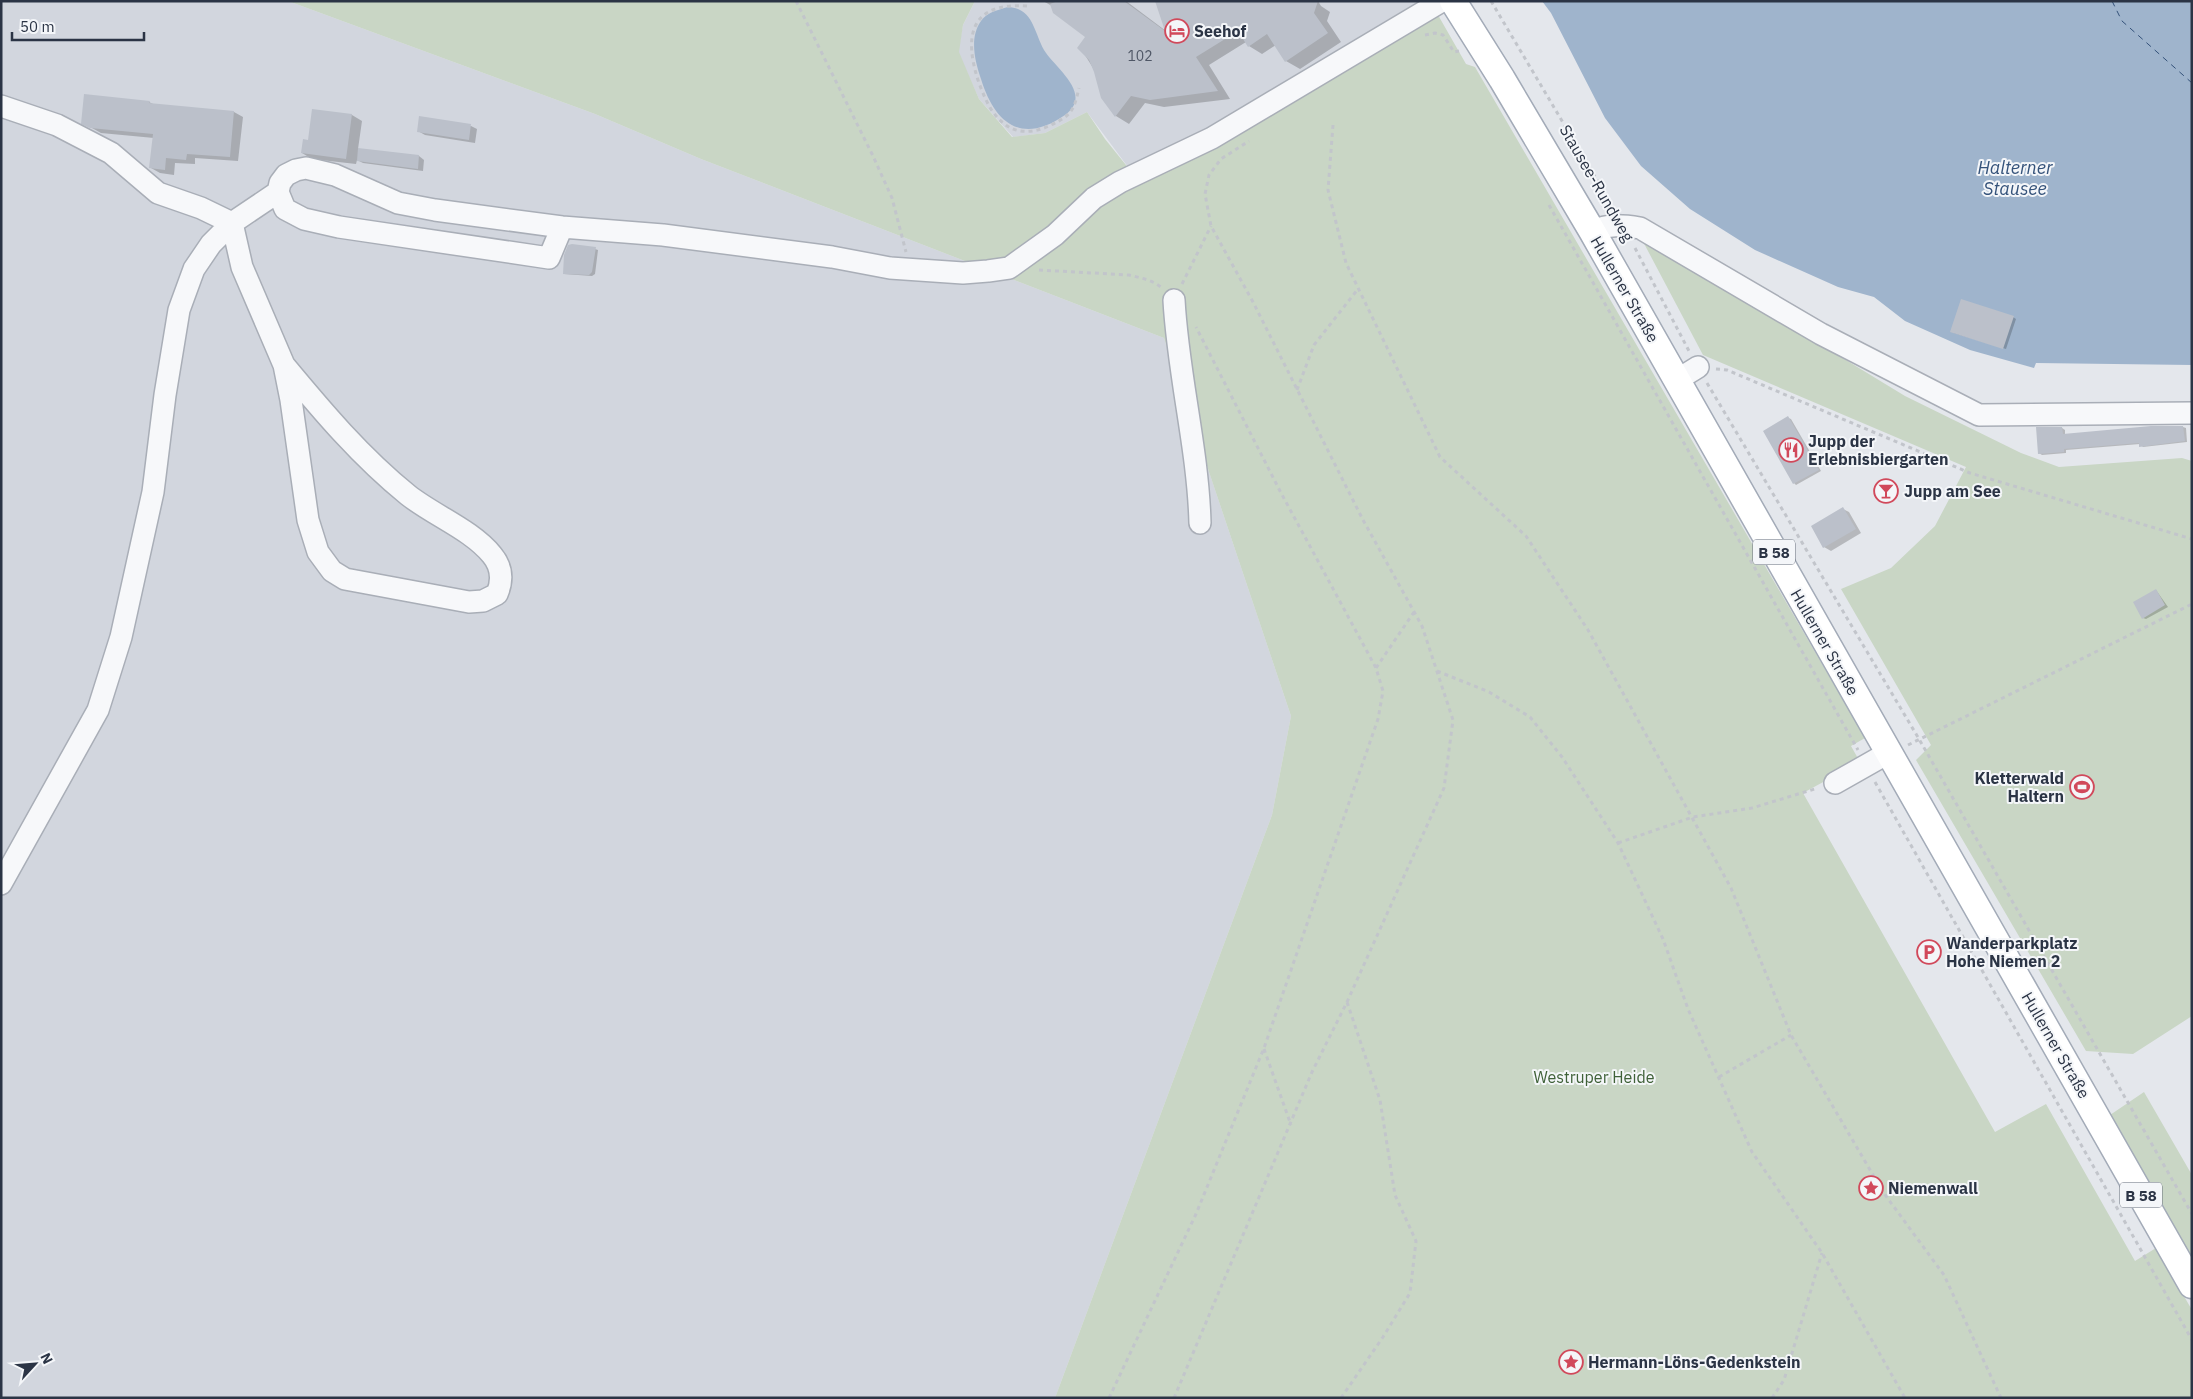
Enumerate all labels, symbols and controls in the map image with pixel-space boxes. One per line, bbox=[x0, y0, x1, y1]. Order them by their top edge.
scale bar bbox=[12, 10, 145, 42]
text: 50 m bbox=[20, 17, 55, 36]
hotel icon: Seehof bbox=[1164, 18, 1190, 44]
place label: Seehof bbox=[1194, 21, 1246, 41]
house number: 102 bbox=[1127, 47, 1153, 65]
street label: Stausee-Rundweg bbox=[1555, 121, 1639, 245]
water label: Halterner Stausee bbox=[1978, 156, 2053, 200]
street label: Hullerner Straße bbox=[1586, 232, 1664, 346]
place label: Jupp der Erlebnisbiergarten bbox=[1808, 431, 1948, 469]
restaurant icon: Jupp der Erlebnisbiergarten bbox=[1778, 437, 1804, 463]
bar icon: Jupp am See bbox=[1873, 478, 1899, 504]
place label: Jupp am See bbox=[1904, 481, 2001, 501]
road number: B 58 bbox=[1753, 540, 1795, 564]
street label: Hullerner Straße bbox=[1786, 585, 1864, 699]
place label: Kletterwald Haltern bbox=[1975, 768, 2064, 806]
sports icon: Kletterwald Haltern bbox=[2069, 774, 2095, 800]
place label: Wanderparkplatz Hohe Niemen 2 bbox=[1946, 933, 2077, 971]
parking icon: Wanderparkplatz Hohe Niemen 2 bbox=[1916, 939, 1942, 965]
street label: Hullerner Straße bbox=[2017, 988, 2095, 1102]
park label: Westruper Heide bbox=[1534, 1067, 1655, 1087]
place icon: Niemenwall bbox=[1858, 1175, 1884, 1201]
place label: Niemenwall bbox=[1888, 1178, 1978, 1198]
road number: B 58 bbox=[2120, 1182, 2162, 1208]
north arrow bbox=[10, 1339, 60, 1389]
place icon: Hermann-Löns-Gedenkstein bbox=[1558, 1349, 1584, 1375]
text: N bbox=[36, 1350, 57, 1367]
place label: Hermann-Löns-Gedenkstein bbox=[1588, 1352, 1801, 1372]

